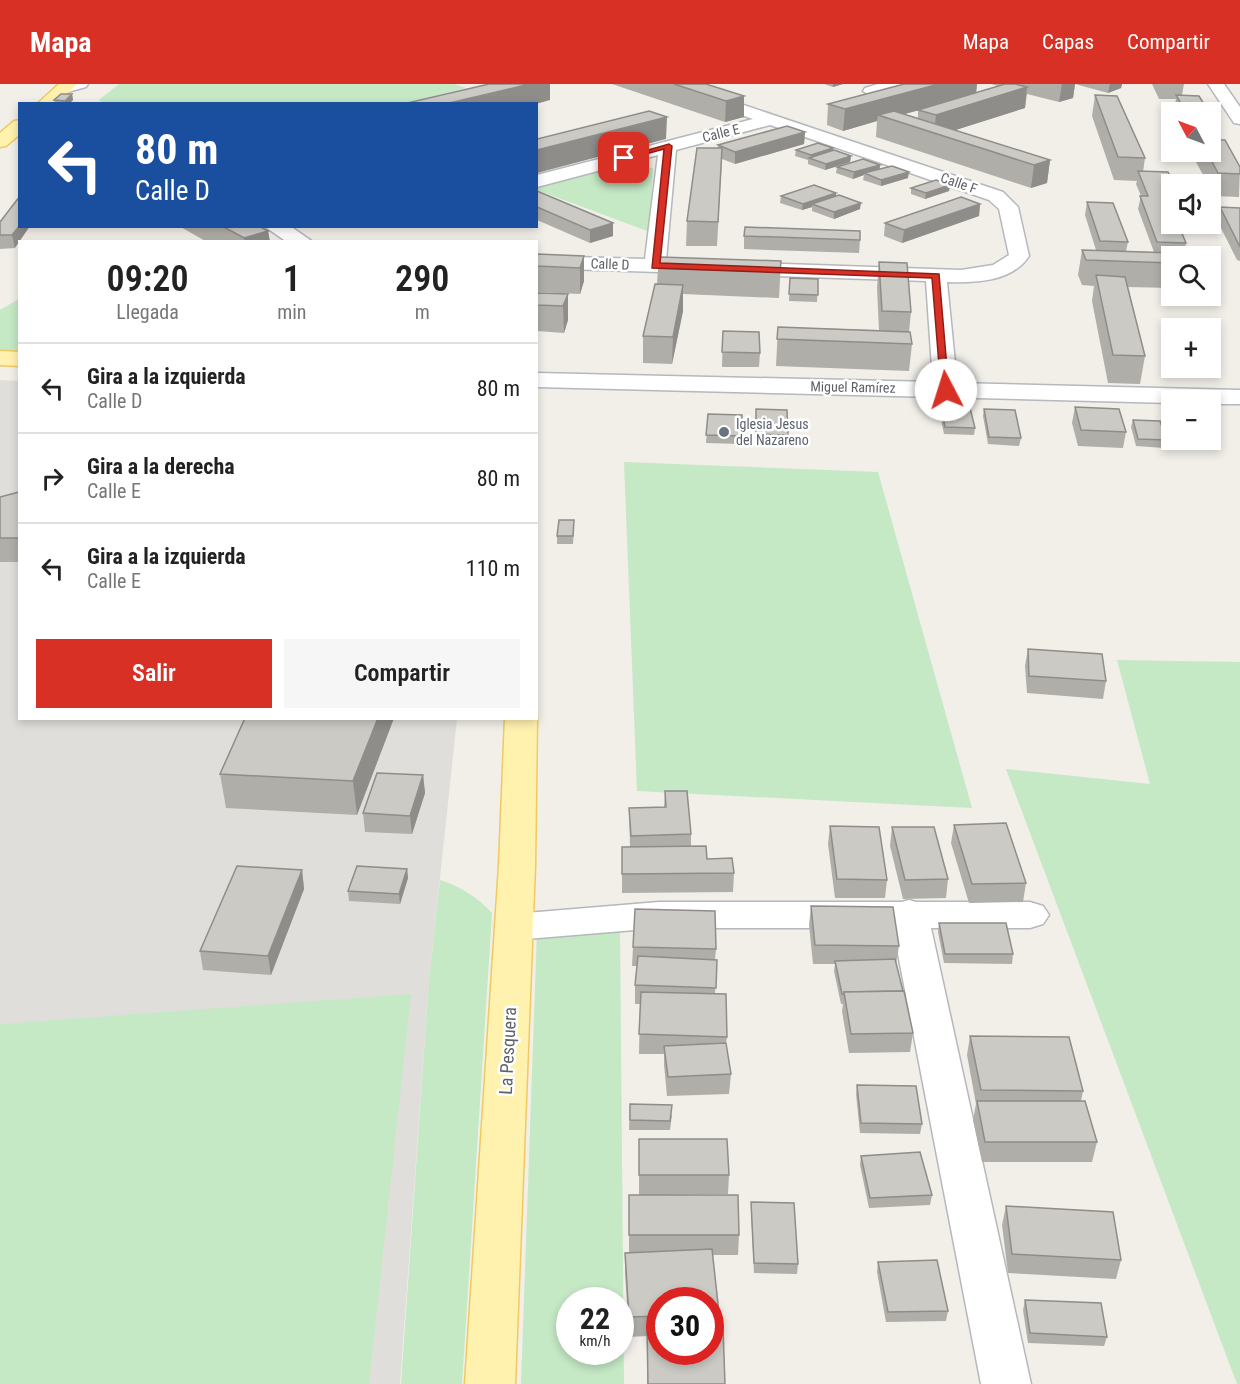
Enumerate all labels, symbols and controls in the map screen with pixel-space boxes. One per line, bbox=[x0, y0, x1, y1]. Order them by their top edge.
text: Mapa bbox=[30, 26, 91, 59]
text: Mapa bbox=[963, 30, 1009, 54]
text: Capas bbox=[1042, 30, 1094, 54]
text: Compartir bbox=[1127, 30, 1210, 54]
north arrow bbox=[1161, 102, 1221, 162]
map controls bbox=[1161, 102, 1221, 450]
street label: Calle E bbox=[701, 121, 741, 145]
text: 80 m bbox=[135, 125, 218, 174]
icon: left bbox=[36, 126, 114, 204]
pin bbox=[598, 132, 649, 183]
icon: arrive bbox=[607, 141, 640, 174]
street label: Calle F bbox=[939, 169, 980, 197]
button: sound bbox=[1161, 174, 1221, 234]
text: Calle D bbox=[135, 175, 210, 207]
button: search bbox=[1161, 246, 1221, 306]
street label: Calle D bbox=[590, 255, 630, 273]
text: 09:20 bbox=[107, 258, 189, 300]
text: 1 bbox=[283, 258, 301, 300]
text: 290 bbox=[395, 258, 449, 300]
text: Llegada bbox=[116, 300, 179, 324]
text: min bbox=[277, 300, 306, 324]
text: m bbox=[415, 300, 430, 324]
button: + bbox=[1161, 318, 1221, 378]
position arrow bbox=[914, 358, 978, 422]
text: Gira a la izquierda bbox=[87, 364, 246, 389]
icon: left bbox=[36, 372, 69, 405]
text: 80 m bbox=[477, 376, 520, 401]
street label: Miguel Ramírez bbox=[810, 378, 896, 396]
text: Calle D bbox=[87, 389, 142, 413]
button: − bbox=[1161, 390, 1221, 450]
place label: Iglesia Jesus del Nazareno bbox=[736, 416, 809, 448]
marker: Iglesia Jesus del Nazareno bbox=[717, 425, 731, 439]
text: Gira a la derecha bbox=[87, 454, 235, 479]
icon: right bbox=[36, 462, 69, 495]
text: 80 m bbox=[477, 466, 520, 491]
text: Calle E bbox=[87, 479, 141, 503]
text: Gira a la izquierda bbox=[87, 544, 246, 569]
icon: left bbox=[36, 552, 69, 585]
text: 110 m bbox=[466, 556, 520, 581]
text: Calle E bbox=[87, 569, 141, 593]
button: Salir bbox=[36, 639, 272, 708]
button: Compartir bbox=[284, 639, 520, 708]
street label: La Pesquera bbox=[495, 1007, 520, 1095]
speed limit sign: 30 bbox=[646, 1287, 724, 1365]
text: 22 bbox=[580, 1301, 610, 1336]
text: km/h bbox=[580, 1332, 610, 1350]

